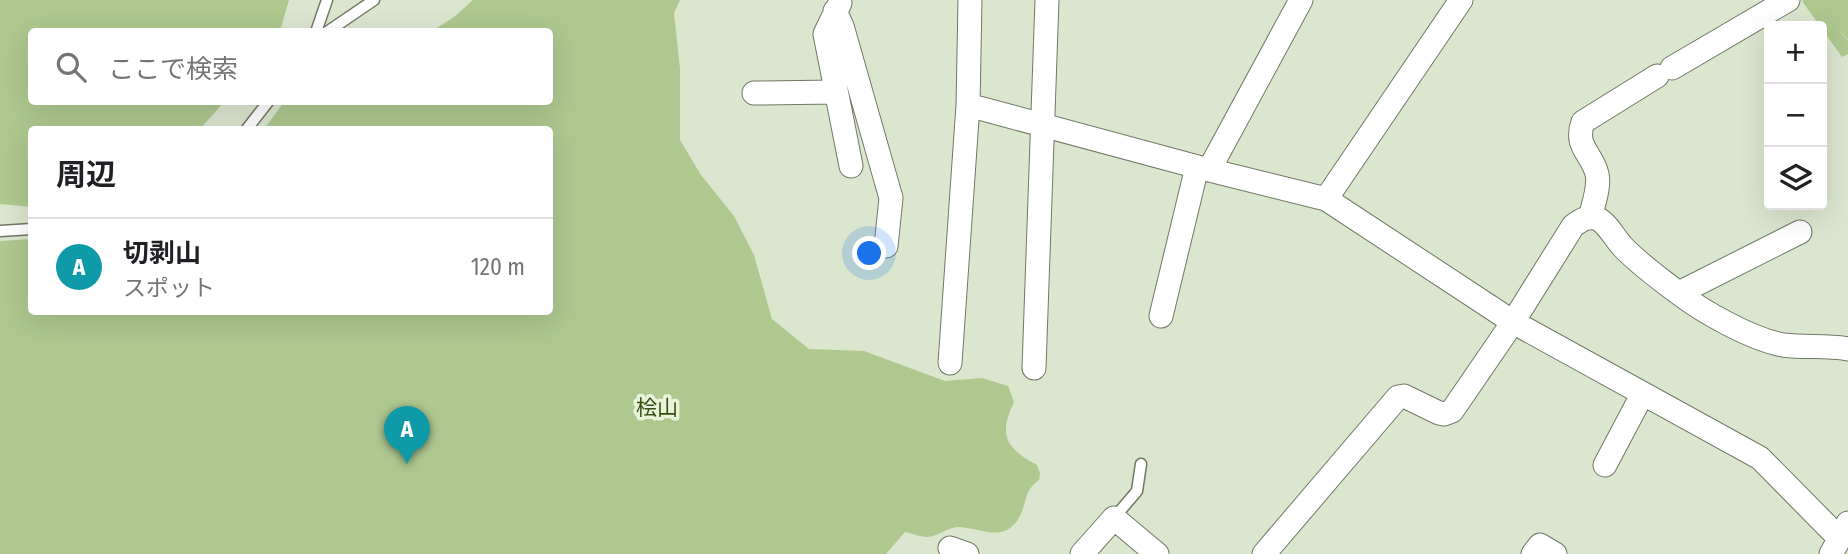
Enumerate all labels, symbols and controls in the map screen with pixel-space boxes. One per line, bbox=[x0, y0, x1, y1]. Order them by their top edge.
map controls bbox=[1764, 21, 1827, 210]
button: + bbox=[1764, 21, 1827, 84]
search box bbox=[28, 28, 553, 105]
icon: search bbox=[52, 48, 90, 86]
text: ここで検索 bbox=[108, 54, 238, 85]
button: − bbox=[1764, 84, 1827, 147]
button: layers bbox=[1764, 147, 1827, 210]
text: 周辺 bbox=[56, 157, 116, 193]
your location bbox=[852, 236, 886, 270]
text: 切剥山 bbox=[123, 238, 201, 269]
text: A bbox=[73, 253, 85, 281]
text: 120 m bbox=[471, 253, 525, 281]
text: スポット bbox=[123, 274, 215, 302]
park label: 桧山 bbox=[636, 395, 678, 421]
pin: A bbox=[384, 406, 430, 464]

